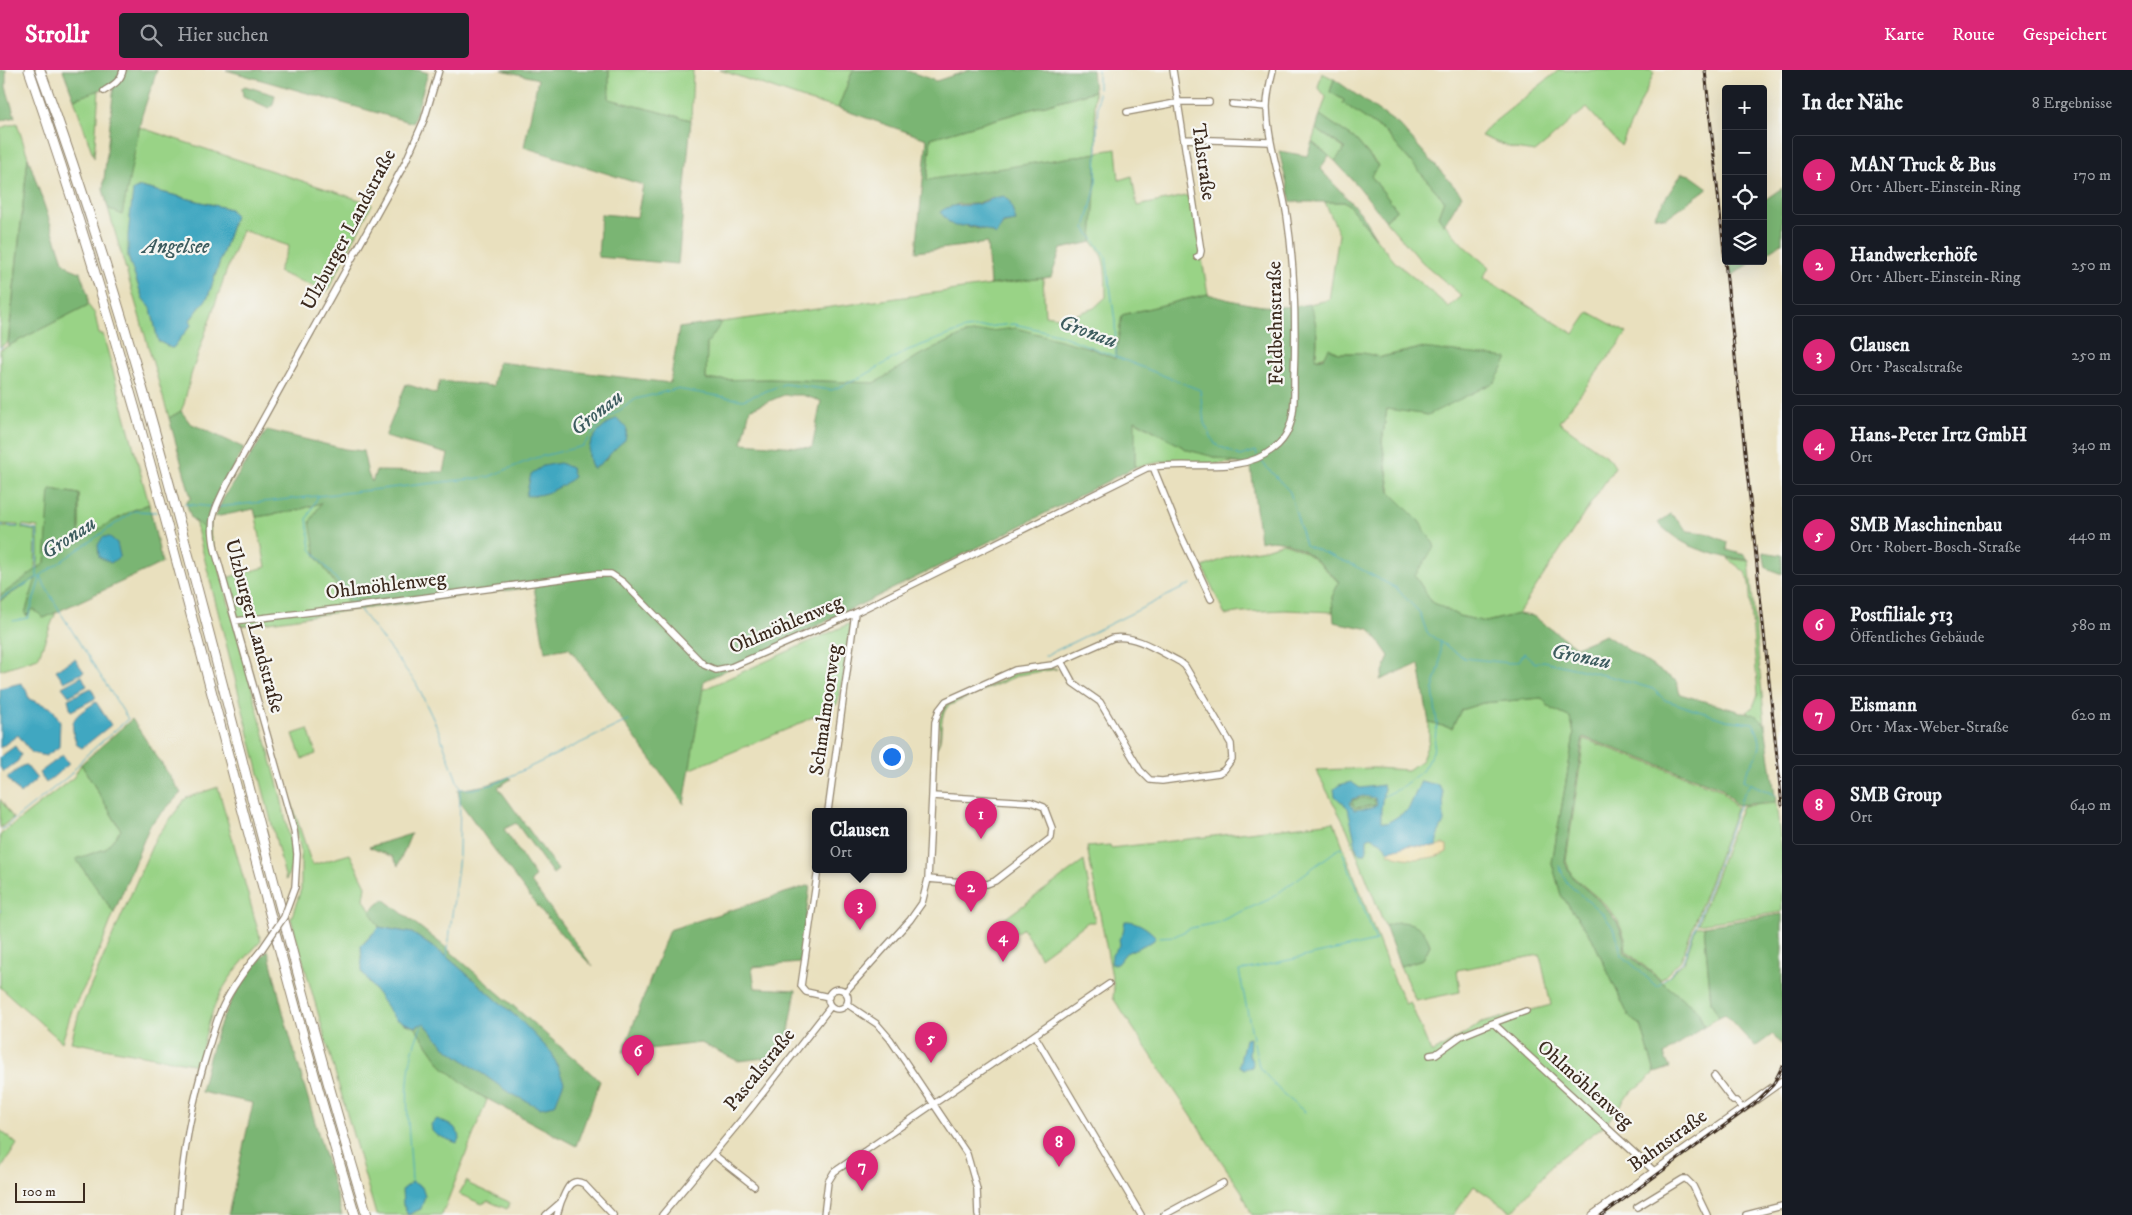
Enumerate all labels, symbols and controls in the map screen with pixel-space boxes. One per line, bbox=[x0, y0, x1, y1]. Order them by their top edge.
search box bbox=[119, 13, 469, 58]
text: Strollr bbox=[25, 20, 89, 50]
icon: search bbox=[137, 21, 165, 49]
text: Hier suchen bbox=[177, 24, 268, 47]
text: Karte bbox=[1884, 24, 1924, 46]
text: Route bbox=[1952, 24, 1995, 46]
text: Gespeichert bbox=[2023, 24, 2107, 46]
map controls bbox=[1722, 85, 1767, 265]
button: + bbox=[1722, 85, 1767, 130]
text: In der Nähe bbox=[1802, 90, 1903, 116]
text: 8 Ergebnisse bbox=[2032, 93, 2112, 113]
street label: Talstraße bbox=[1185, 122, 1221, 202]
button: − bbox=[1722, 130, 1767, 175]
street label: Ulzburger Landstraße bbox=[296, 145, 402, 315]
text: MAN Truck & Bus bbox=[1850, 154, 1996, 177]
text: 1 bbox=[1816, 165, 1822, 185]
text: 170 m bbox=[2073, 165, 2111, 185]
button: locate bbox=[1722, 175, 1767, 220]
text: Ort · Albert-Einstein-Ring bbox=[1850, 177, 2021, 197]
button: layers bbox=[1722, 220, 1767, 265]
water label: Angelsee bbox=[141, 234, 210, 260]
text: Handwerkerhöfe bbox=[1850, 244, 1977, 267]
text: 2 bbox=[1815, 255, 1823, 275]
text: 250 m bbox=[2071, 255, 2111, 275]
street label: Feldbehnstraße bbox=[1262, 261, 1290, 385]
text: Ort · Albert-Einstein-Ring bbox=[1850, 267, 2021, 287]
water label: Gronau bbox=[1055, 310, 1121, 355]
text: Clausen bbox=[1850, 334, 1910, 357]
text: 3 bbox=[1816, 345, 1822, 365]
text: 250 m bbox=[2071, 345, 2111, 365]
text: Ort · Pascalstraße bbox=[1850, 357, 1963, 377]
water label: Gronau bbox=[565, 384, 629, 442]
text: Hans-Peter Irtz GmbH bbox=[1850, 424, 2027, 447]
text: 4 bbox=[1814, 435, 1824, 455]
text: 340 m bbox=[2072, 435, 2111, 455]
text: Ort bbox=[1850, 447, 1872, 467]
water label: Gronau bbox=[37, 511, 101, 565]
text: SMB Maschinenbau bbox=[1850, 514, 2002, 537]
text: 5 bbox=[1815, 525, 1823, 545]
text: 440 m bbox=[2069, 525, 2111, 545]
street label: Ulzburger Landstraße bbox=[219, 536, 289, 716]
text: Ort · Robert-Bosch-Straße bbox=[1850, 537, 2021, 557]
street label: Ohlmöhlenweg bbox=[324, 566, 448, 606]
street label: Ohlmöhlenweg bbox=[725, 590, 847, 660]
text: Postfiliale 513 bbox=[1850, 604, 1953, 627]
text: 6 bbox=[1815, 615, 1823, 635]
text: 580 m bbox=[2071, 615, 2111, 635]
text: Öffentliches Gebäude bbox=[1850, 627, 1984, 647]
water label: Gronau bbox=[1549, 639, 1613, 676]
street label: Schmalmoorweg bbox=[804, 643, 848, 777]
text: Eismann bbox=[1850, 694, 1917, 717]
text: 7 bbox=[1815, 705, 1823, 725]
text: 620 m bbox=[2071, 705, 2111, 725]
text: Ort · Max-Weber-Straße bbox=[1850, 717, 2009, 737]
your location bbox=[879, 744, 905, 770]
text: SMB Group bbox=[1850, 784, 1942, 807]
text: 8 bbox=[1815, 795, 1823, 815]
text: 640 m bbox=[2069, 795, 2111, 815]
pin: 1 bbox=[965, 798, 997, 839]
text: Ort bbox=[1850, 807, 1872, 827]
popup bbox=[812, 808, 907, 873]
text: Clausen bbox=[830, 819, 889, 842]
text: Ort bbox=[830, 842, 852, 862]
pin: 2 bbox=[955, 871, 987, 912]
pin: 3 bbox=[844, 889, 876, 930]
pin: 4 bbox=[987, 921, 1019, 962]
pin: 5 bbox=[915, 1022, 947, 1063]
street label: Pascalstraße bbox=[719, 1024, 801, 1116]
pin: 6 bbox=[622, 1035, 654, 1076]
street label: Ohlmöhlenweg bbox=[1532, 1035, 1639, 1135]
street label: Bahnstraße bbox=[1624, 1104, 1712, 1178]
pin: 8 bbox=[1043, 1126, 1075, 1167]
pin: 7 bbox=[846, 1150, 878, 1191]
scale bar bbox=[15, 1180, 85, 1203]
text: 100 m bbox=[22, 1183, 56, 1201]

